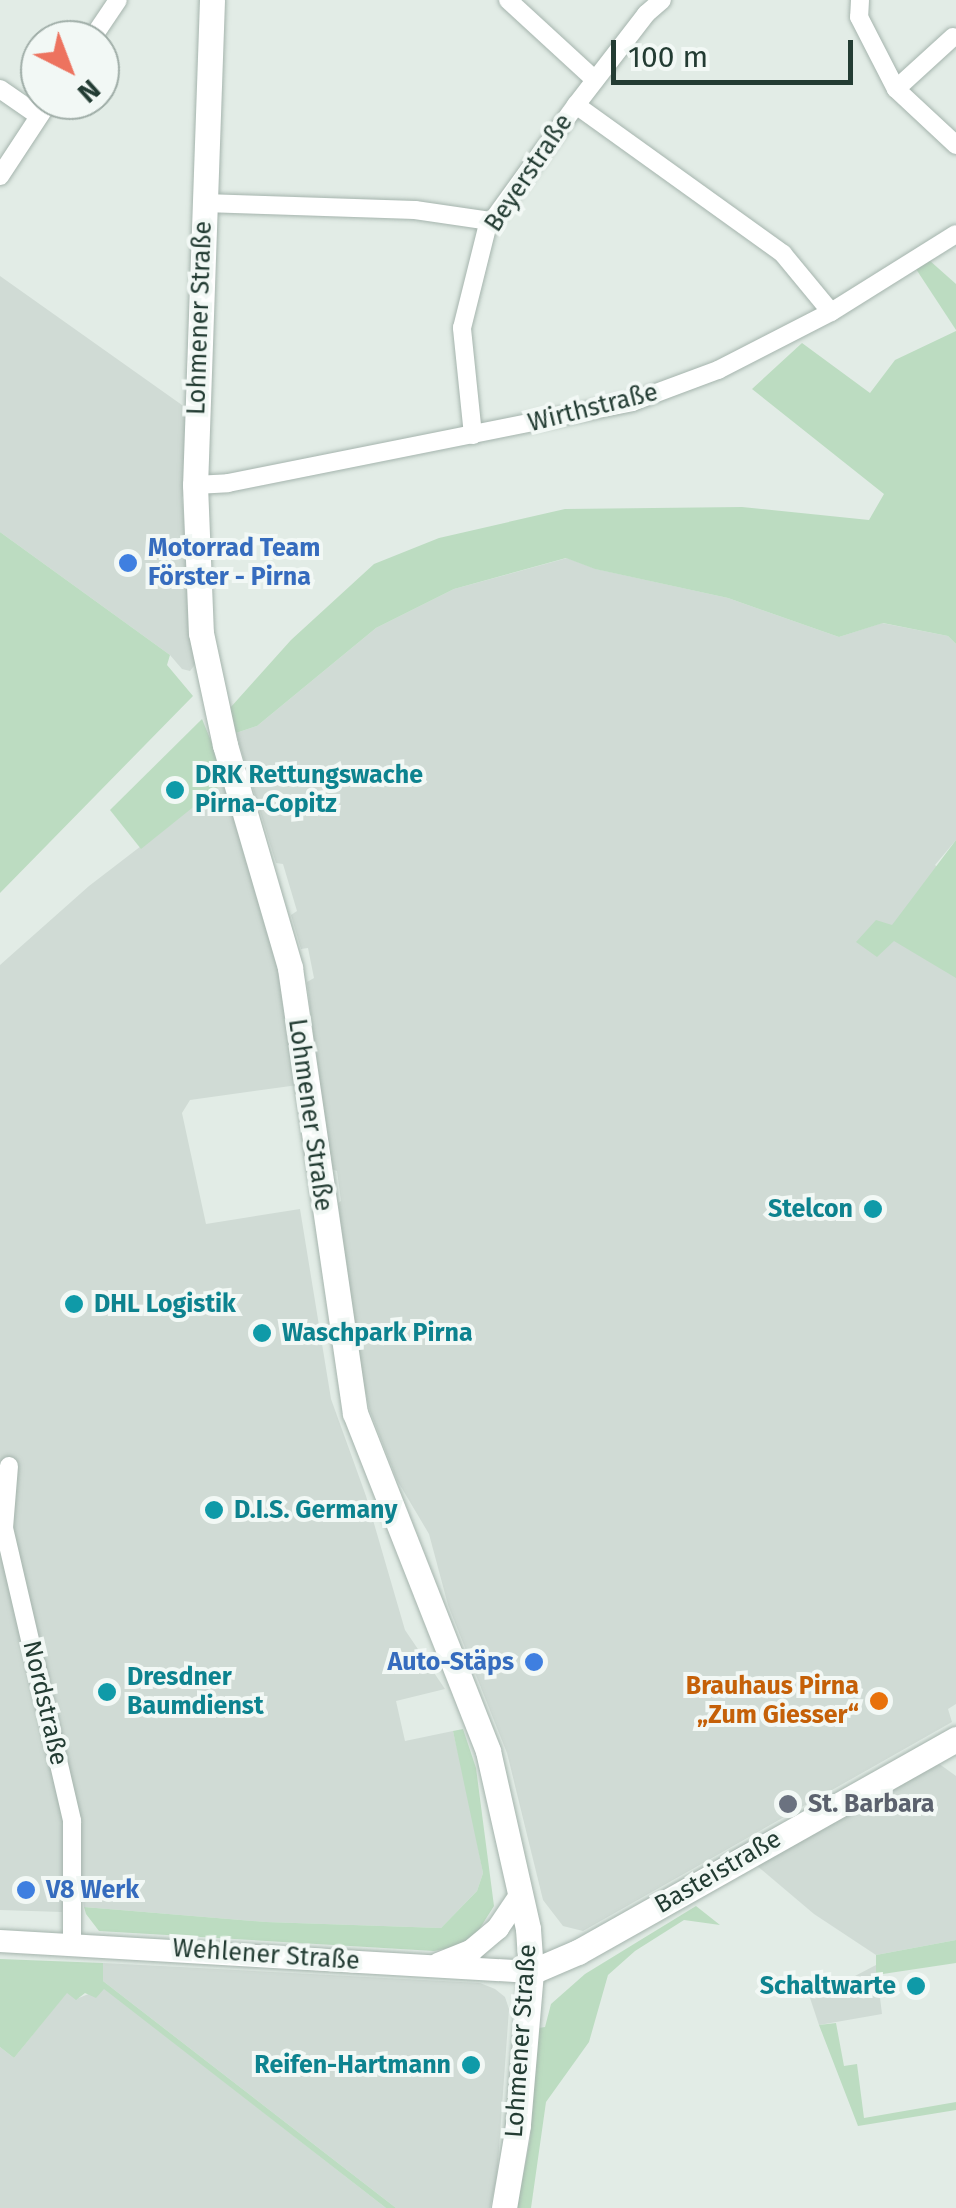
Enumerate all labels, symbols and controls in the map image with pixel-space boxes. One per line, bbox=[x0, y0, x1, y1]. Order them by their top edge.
north arrow bbox=[20, 20, 120, 120]
scale bar bbox=[616, 20, 858, 82]
text: 100 m bbox=[628, 39, 708, 75]
text: N bbox=[71, 73, 107, 110]
street label: Beyerstraße bbox=[479, 109, 579, 237]
street label: Lohmener Straße bbox=[182, 220, 218, 416]
street label: Wirthstraße bbox=[525, 377, 661, 439]
place label: Motorrad Team Förster - Pirna bbox=[148, 534, 320, 593]
marker: Motorrad Team Förster - Pirna bbox=[117, 552, 139, 574]
place label: DRK Rettungswache Pirna-Copitz bbox=[195, 761, 423, 820]
marker: DRK Rettungswache Pirna-Copitz bbox=[164, 779, 186, 801]
street label: Lohmener Straße bbox=[282, 1017, 338, 1213]
place label: Stelcon bbox=[768, 1194, 853, 1224]
marker: Stelcon bbox=[862, 1198, 884, 1220]
place label: DHL Logistik bbox=[94, 1289, 236, 1319]
marker: DHL Logistik bbox=[63, 1293, 85, 1315]
place label: Waschpark Pirna bbox=[282, 1318, 473, 1348]
marker: Waschpark Pirna bbox=[251, 1322, 273, 1344]
place label: D.I.S. Germany bbox=[234, 1495, 397, 1525]
marker: D.I.S. Germany bbox=[203, 1499, 225, 1521]
street label: Nordstraße bbox=[16, 1638, 74, 1768]
place label: Auto-Stäps bbox=[388, 1647, 514, 1677]
marker: Auto-Stäps bbox=[523, 1651, 545, 1673]
place label: Dresdner Baumdienst bbox=[127, 1663, 264, 1722]
place label: Brauhaus Pirna „Zum Giesser“ bbox=[686, 1672, 859, 1731]
marker: Dresdner Baumdienst bbox=[96, 1681, 118, 1703]
marker: Brauhaus Pirna „Zum Giesser“ bbox=[868, 1690, 890, 1712]
place label: St. Barbara bbox=[808, 1789, 934, 1819]
marker: St. Barbara bbox=[777, 1793, 799, 1815]
street label: Basteistraße bbox=[649, 1824, 787, 1920]
place label: V8 Werk bbox=[46, 1875, 139, 1905]
marker: V8 Werk bbox=[15, 1879, 37, 1901]
street label: Wehlener Straße bbox=[171, 1933, 361, 1977]
street label: Lohmener Straße bbox=[499, 1943, 543, 2139]
place label: Schaltwarte bbox=[760, 1971, 896, 2001]
marker: Schaltwarte bbox=[905, 1975, 927, 1997]
place label: Reifen-Hartmann bbox=[254, 2050, 451, 2080]
marker: Reifen-Hartmann bbox=[460, 2054, 482, 2076]

